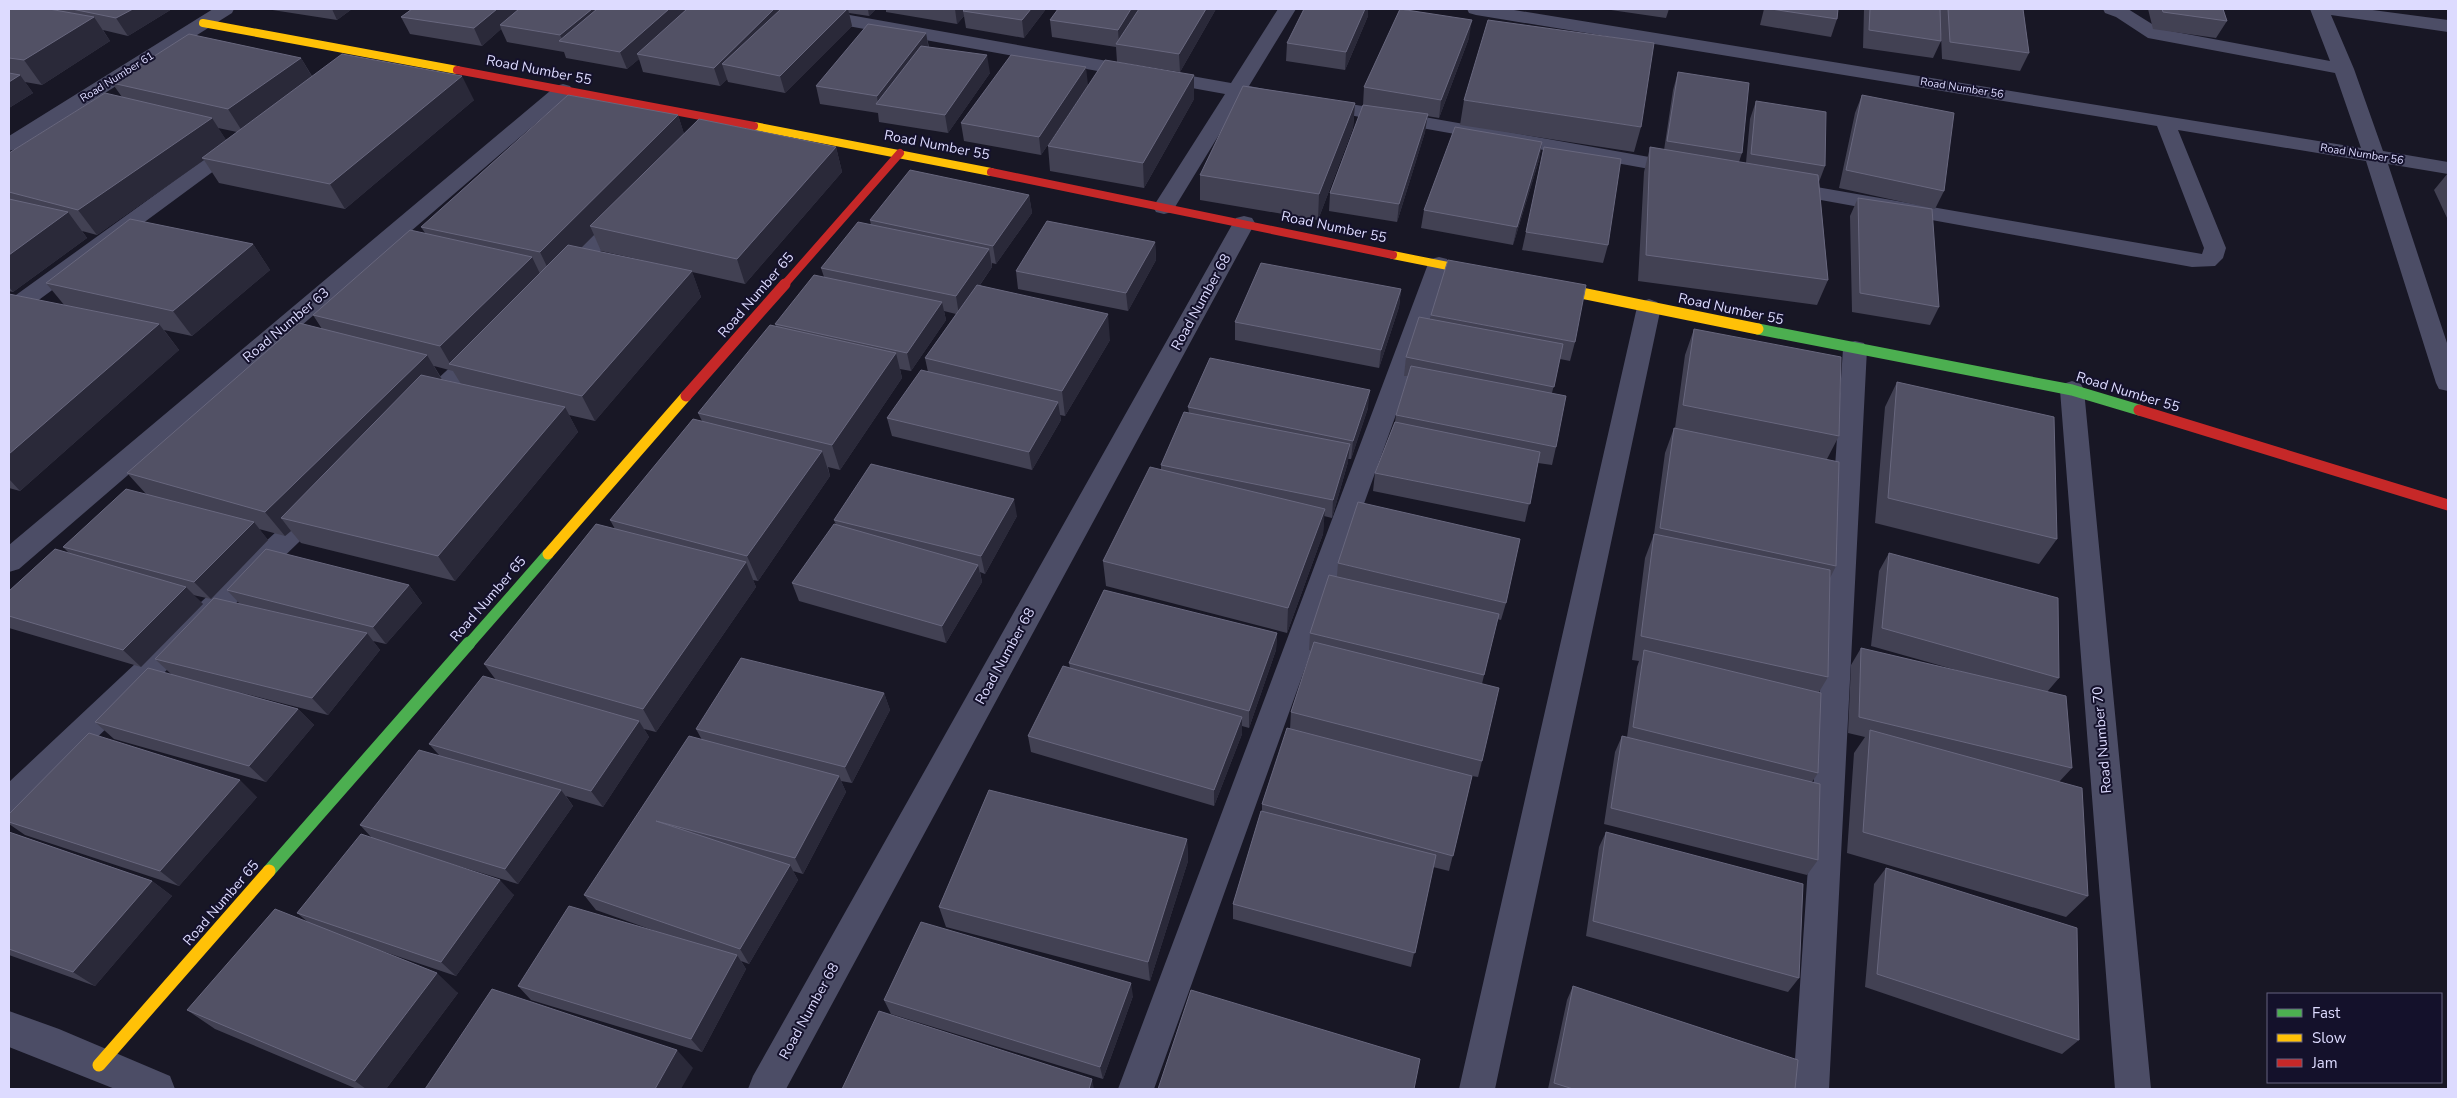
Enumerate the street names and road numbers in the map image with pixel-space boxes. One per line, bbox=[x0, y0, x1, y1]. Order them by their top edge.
street label: Road Number 61 bbox=[77, 48, 157, 106]
street label: Road Number 55 bbox=[484, 50, 594, 90]
street label: Road Number 56 bbox=[1919, 74, 2005, 102]
street label: Road Number 55 bbox=[882, 125, 992, 165]
street label: Road Number 56 bbox=[2319, 140, 2405, 168]
street label: Road Number 55 bbox=[1280, 207, 1388, 247]
street label: Road Number 65 bbox=[714, 248, 798, 342]
street label: Road Number 68 bbox=[1167, 250, 1235, 354]
street label: Road Number 63 bbox=[239, 283, 333, 367]
street label: Road Number 55 bbox=[1677, 289, 1785, 329]
street label: Road Number 55 bbox=[2074, 367, 2182, 417]
street label: Road Number 65 bbox=[446, 552, 530, 646]
street label: Road Number 68 bbox=[971, 604, 1039, 708]
street label: Road Number 70 bbox=[2088, 686, 2116, 794]
street label: Road Number 65 bbox=[179, 856, 263, 950]
street label: Road Number 68 bbox=[775, 959, 843, 1063]

